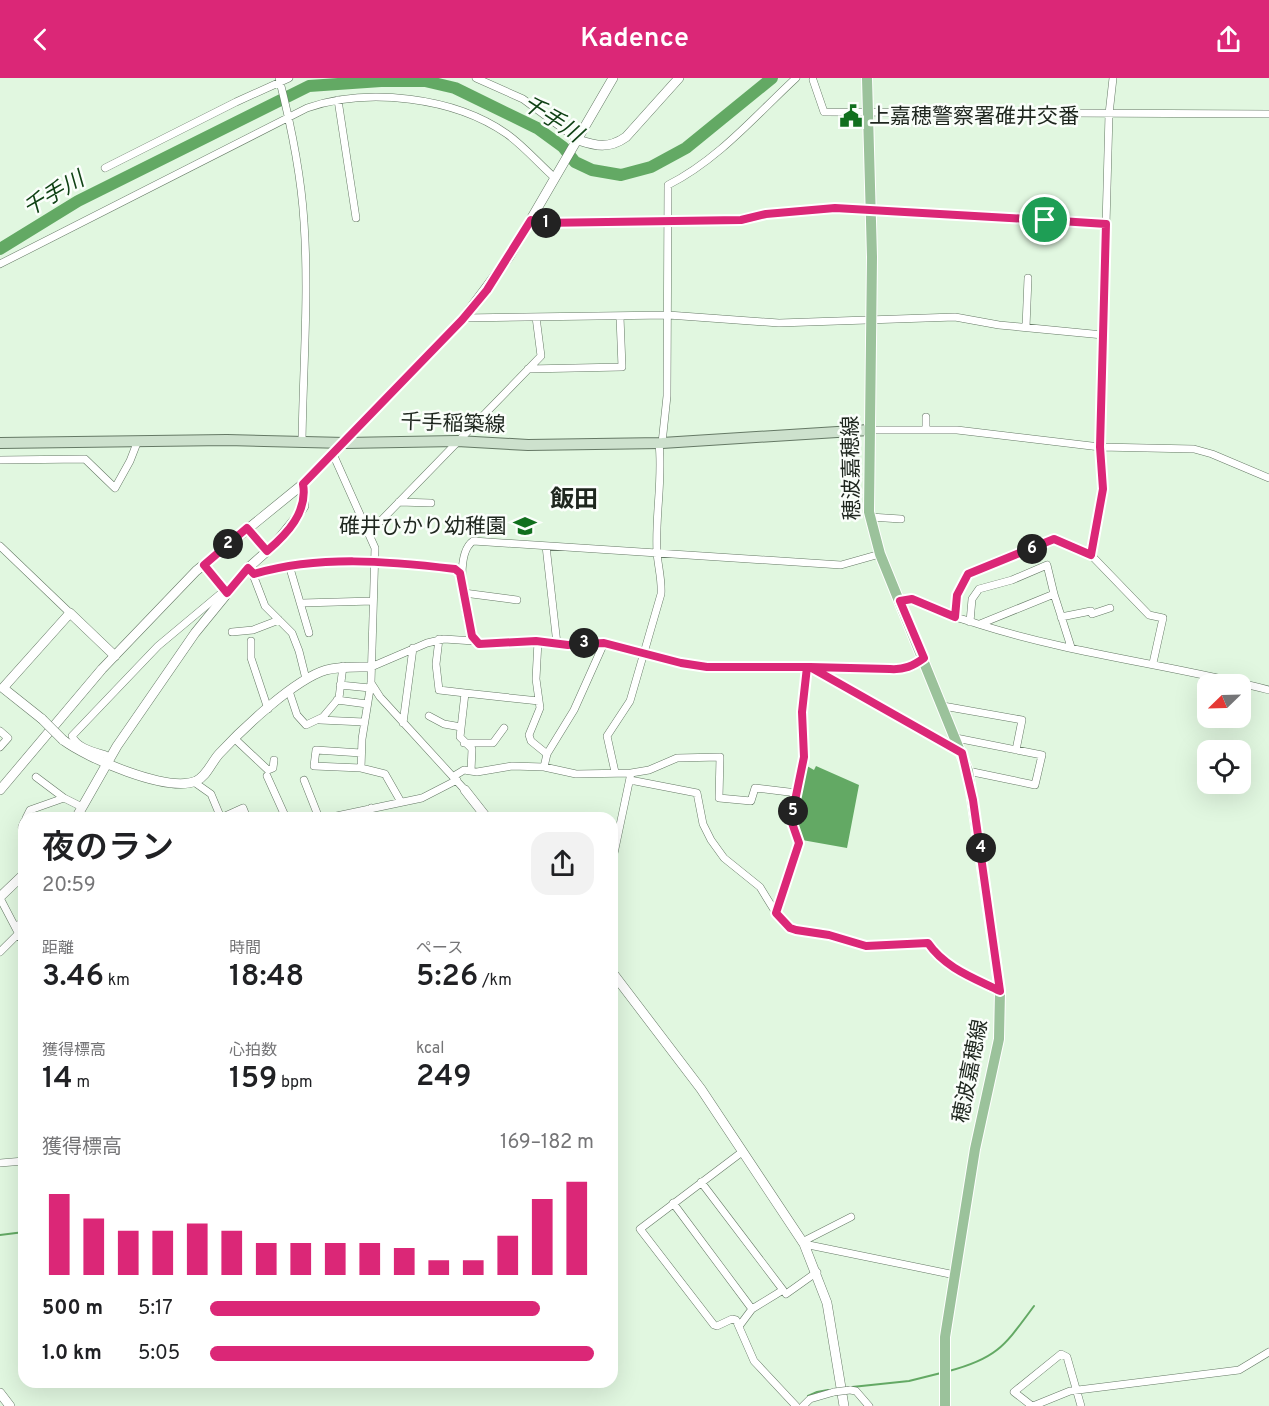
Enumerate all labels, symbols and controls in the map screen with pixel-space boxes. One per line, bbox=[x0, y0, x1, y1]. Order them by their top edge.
text: Kadence bbox=[580, 22, 689, 56]
icon: back bbox=[24, 23, 57, 56]
icon: share bbox=[1212, 23, 1245, 56]
water label: 千手川 bbox=[517, 91, 588, 150]
public building icon: 上嘉穂警察署碓井交番 bbox=[838, 103, 864, 129]
place label: 上嘉穂警察署碓井交番 bbox=[869, 104, 1079, 131]
water label: 千手川 bbox=[19, 166, 91, 223]
pin bbox=[1019, 194, 1070, 245]
icon: arrive bbox=[1028, 203, 1061, 236]
pin: 1 bbox=[531, 208, 561, 238]
text: 1 bbox=[543, 213, 549, 233]
street label: 千手稲築線 bbox=[400, 409, 506, 440]
street label: 穂波嘉穂線 bbox=[838, 415, 867, 521]
district label: 飯田 bbox=[550, 486, 598, 516]
school or university icon: 碓井ひかり幼稚園 bbox=[512, 513, 538, 539]
place label: 碓井ひかり幼稚園 bbox=[339, 514, 507, 541]
pin: 2 bbox=[213, 529, 243, 559]
text: 2 bbox=[223, 534, 233, 554]
pin: 6 bbox=[1017, 534, 1047, 564]
text: 6 bbox=[1027, 539, 1037, 559]
pin: 3 bbox=[569, 628, 599, 658]
text: 3 bbox=[579, 633, 589, 653]
north arrow bbox=[1197, 674, 1251, 728]
map controls bbox=[1197, 674, 1251, 794]
button: locate bbox=[1197, 740, 1251, 794]
pin: 5 bbox=[778, 796, 808, 826]
text: 5 bbox=[788, 801, 798, 821]
text: 夜のラン bbox=[42, 829, 174, 871]
button: share bbox=[531, 832, 594, 895]
pin: 4 bbox=[966, 833, 996, 863]
text: 4 bbox=[976, 838, 986, 858]
text: 20:59 bbox=[42, 873, 96, 899]
text: 距離 bbox=[42, 939, 74, 959]
text: 時間 bbox=[229, 939, 261, 959]
text: ペース bbox=[416, 939, 463, 959]
text: 3.46 bbox=[42, 959, 104, 996]
text: 18:48 bbox=[229, 959, 304, 996]
text: 5:26 bbox=[416, 959, 478, 996]
text: km bbox=[104, 971, 130, 991]
text: /km bbox=[478, 971, 512, 991]
street label: 穂波嘉穂線 bbox=[948, 1017, 995, 1125]
text: kcal bbox=[416, 1039, 444, 1059]
text: 獲得標高 bbox=[42, 1041, 106, 1061]
text: 心拍数 bbox=[229, 1041, 277, 1061]
text: 249 bbox=[416, 1059, 471, 1096]
text: 14 bbox=[42, 1061, 73, 1098]
text: 159 bbox=[229, 1061, 277, 1098]
text: m bbox=[73, 1073, 90, 1093]
text: bpm bbox=[277, 1073, 313, 1093]
text: 169–182 m bbox=[500, 1130, 594, 1156]
text: 獲得標高 bbox=[42, 1135, 122, 1161]
text: 500 m bbox=[42, 1296, 103, 1322]
text: 5:17 bbox=[138, 1296, 173, 1322]
text: 1.0 km bbox=[42, 1341, 102, 1367]
text: 5:05 bbox=[138, 1341, 180, 1367]

